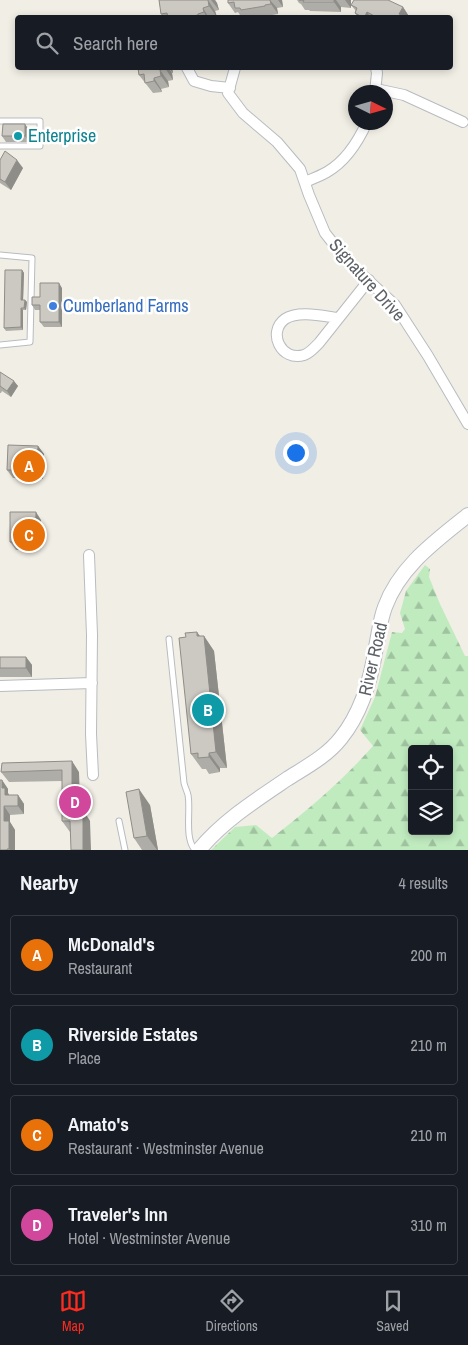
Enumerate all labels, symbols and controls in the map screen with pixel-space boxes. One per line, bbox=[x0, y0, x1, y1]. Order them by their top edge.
search box bbox=[15, 15, 453, 70]
icon: search bbox=[33, 29, 61, 57]
text: Search here bbox=[73, 30, 158, 56]
north arrow bbox=[348, 85, 393, 130]
place label: Enterprise bbox=[28, 123, 96, 148]
marker: Enterprise bbox=[12, 130, 24, 142]
street label: Signature Drive bbox=[323, 233, 411, 326]
place label: Cumberland Farms bbox=[63, 293, 189, 318]
marker: Cumberland Farms bbox=[47, 300, 59, 312]
your location bbox=[283, 440, 309, 466]
pin: A bbox=[13, 447, 45, 485]
pin: C bbox=[13, 516, 45, 554]
street label: River Road bbox=[352, 620, 393, 698]
pin: B bbox=[192, 691, 224, 729]
map controls bbox=[408, 745, 453, 835]
button: locate bbox=[408, 745, 453, 790]
pin: D bbox=[59, 783, 91, 821]
button: layers bbox=[408, 790, 453, 835]
text: Nearby bbox=[20, 868, 78, 897]
text: 4 results bbox=[398, 872, 448, 894]
text: McDonald's bbox=[68, 931, 155, 957]
text: A bbox=[32, 944, 42, 966]
text: 200 m bbox=[411, 944, 447, 966]
text: Restaurant bbox=[68, 957, 132, 979]
text: Riverside Estates bbox=[68, 1021, 198, 1047]
text: B bbox=[32, 1034, 42, 1056]
text: 210 m bbox=[411, 1034, 447, 1056]
text: Place bbox=[68, 1047, 101, 1069]
text: Amato's bbox=[68, 1111, 129, 1137]
text: C bbox=[32, 1124, 42, 1146]
text: 210 m bbox=[411, 1124, 447, 1146]
text: Restaurant · Westminster Avenue bbox=[68, 1137, 264, 1159]
text: Traveler's Inn bbox=[68, 1201, 168, 1227]
text: D bbox=[32, 1214, 42, 1236]
text: 310 m bbox=[411, 1214, 447, 1236]
text: Hotel · Westminster Avenue bbox=[68, 1227, 230, 1249]
tab: Map bbox=[59, 1287, 87, 1335]
tab: Directions bbox=[206, 1287, 258, 1335]
tab: Saved bbox=[376, 1287, 409, 1335]

